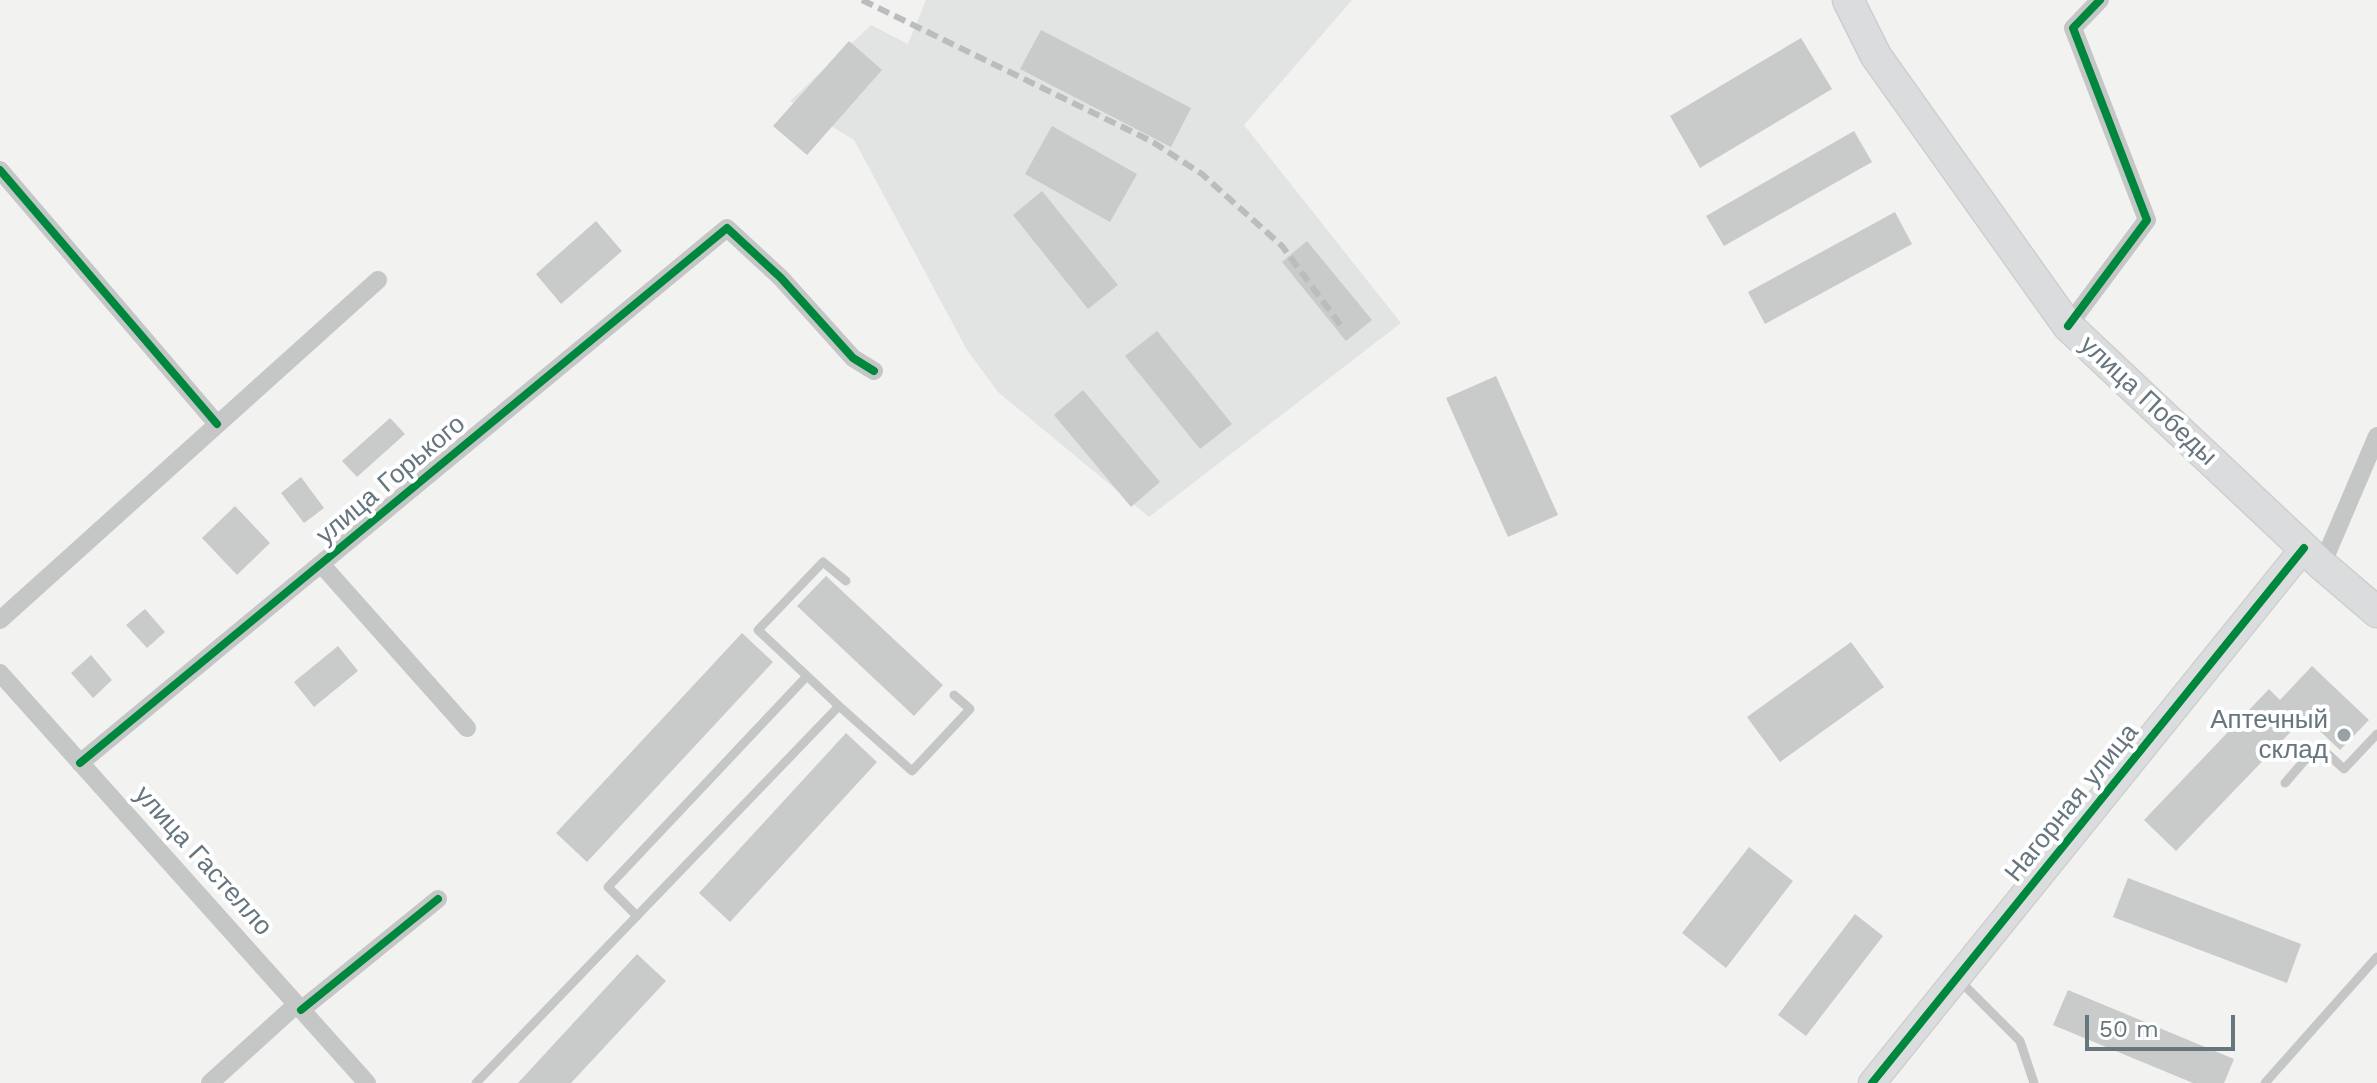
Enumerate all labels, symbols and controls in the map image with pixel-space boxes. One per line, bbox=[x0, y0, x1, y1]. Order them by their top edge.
street label: улица Победы bbox=[2073, 330, 2223, 472]
street label: улица Горького bbox=[310, 409, 472, 551]
place label: Аптечный склад bbox=[2210, 704, 2328, 766]
street label: Нагорная улица bbox=[1999, 718, 2145, 888]
marker: Аптечный склад bbox=[2335, 726, 2353, 744]
street label: улица Гастелло bbox=[128, 780, 278, 942]
scale bar bbox=[2089, 999, 2239, 1049]
text: 50 m bbox=[2099, 1015, 2159, 1043]

